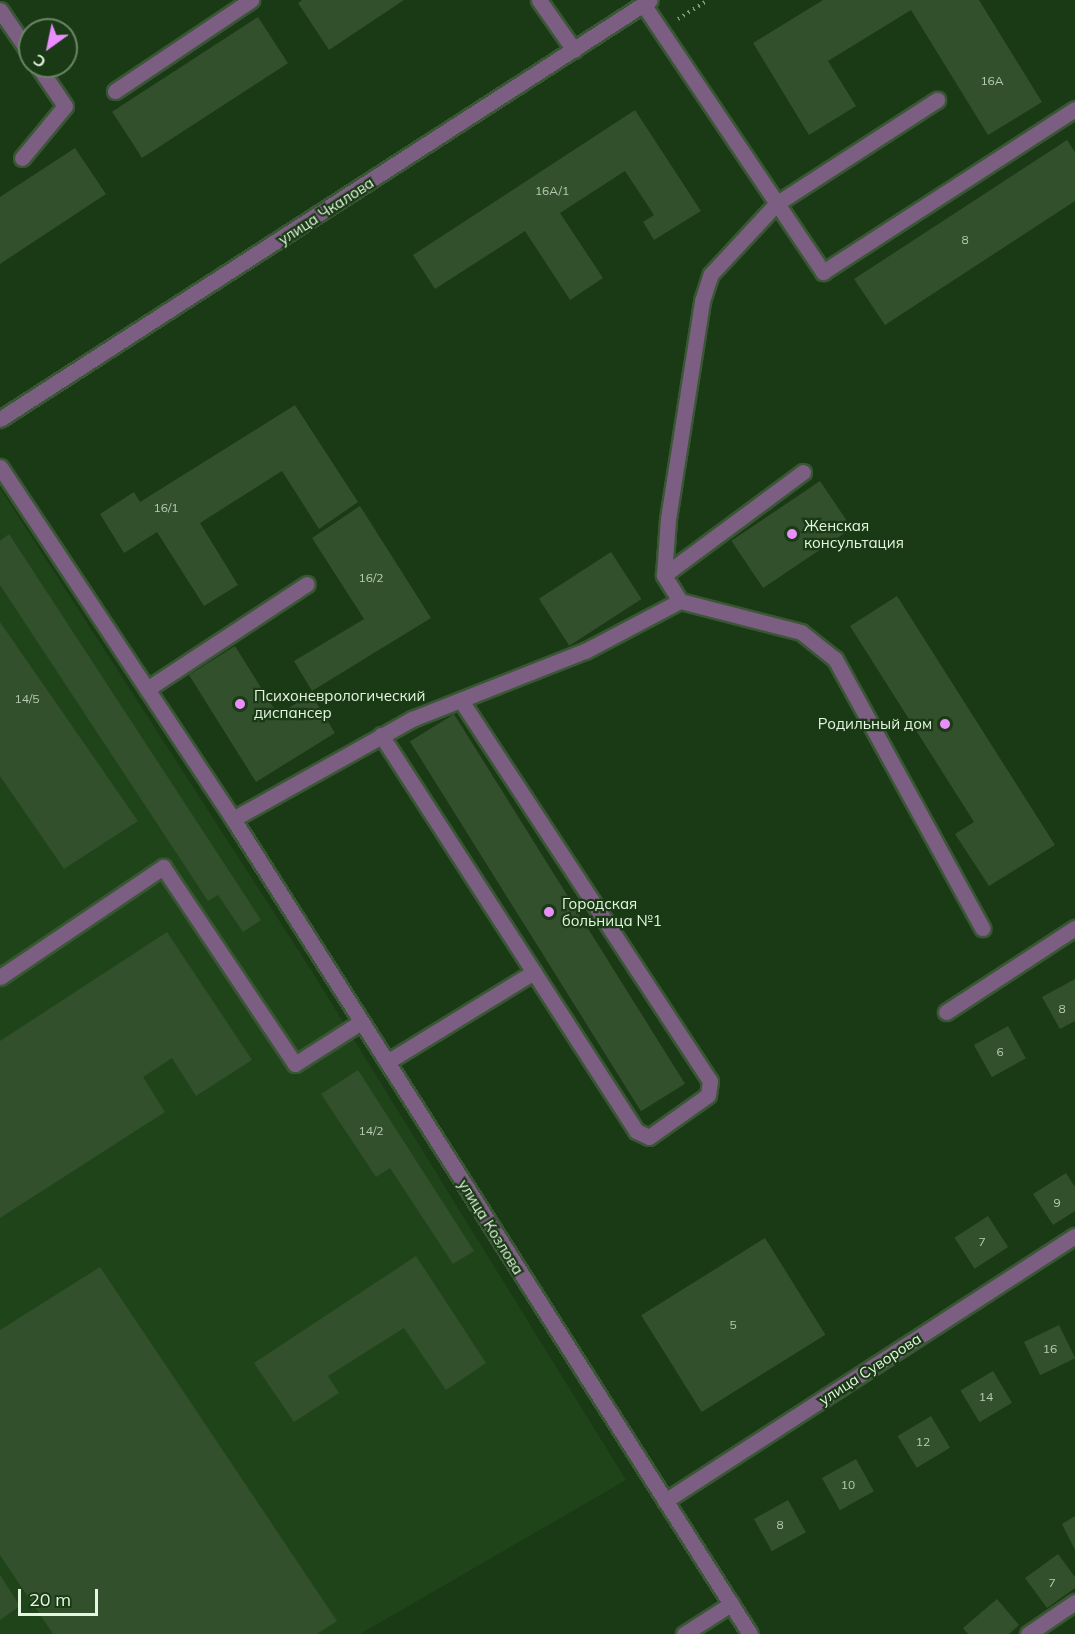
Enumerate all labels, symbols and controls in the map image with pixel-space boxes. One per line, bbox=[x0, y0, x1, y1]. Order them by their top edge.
north arrow bbox=[18, 18, 78, 78]
text: С bbox=[29, 50, 49, 73]
house number: 16А bbox=[980, 74, 1004, 88]
street label: улица Чкалова bbox=[275, 173, 377, 249]
house number: 16А/1 bbox=[535, 184, 569, 198]
house number: 8 bbox=[961, 233, 969, 247]
house number: 16/1 bbox=[153, 501, 179, 515]
place label: Женская консультация bbox=[804, 516, 904, 551]
marker: Женская консультация bbox=[785, 527, 799, 541]
house number: 16/2 bbox=[358, 571, 384, 585]
place label: Психоневрологический диспансер bbox=[254, 686, 425, 721]
house number: 14/5 bbox=[14, 692, 40, 706]
marker: Психоневрологический диспансер bbox=[231, 695, 249, 713]
place label: Родильный дом bbox=[818, 715, 932, 733]
marker: Родильный дом bbox=[936, 715, 954, 733]
place label: Городская больница №1 bbox=[562, 894, 662, 929]
marker: Городская больница №1 bbox=[540, 903, 558, 921]
house number: 8 bbox=[1058, 1002, 1066, 1016]
house number: 6 bbox=[996, 1045, 1004, 1059]
house number: 14/2 bbox=[358, 1124, 384, 1138]
street label: улица Козлова bbox=[455, 1176, 527, 1278]
house number: 9 bbox=[1053, 1196, 1061, 1210]
house number: 7 bbox=[978, 1235, 986, 1249]
house number: 5 bbox=[729, 1318, 737, 1332]
street label: улица Суворова bbox=[816, 1329, 924, 1409]
house number: 16 bbox=[1043, 1342, 1057, 1356]
house number: 14 bbox=[979, 1390, 993, 1404]
house number: 12 bbox=[916, 1435, 930, 1449]
house number: 10 bbox=[841, 1478, 855, 1492]
house number: 8 bbox=[776, 1518, 784, 1532]
house number: 7 bbox=[1048, 1576, 1056, 1590]
scale bar bbox=[21, 1577, 100, 1615]
text: 20 m bbox=[29, 1588, 71, 1611]

